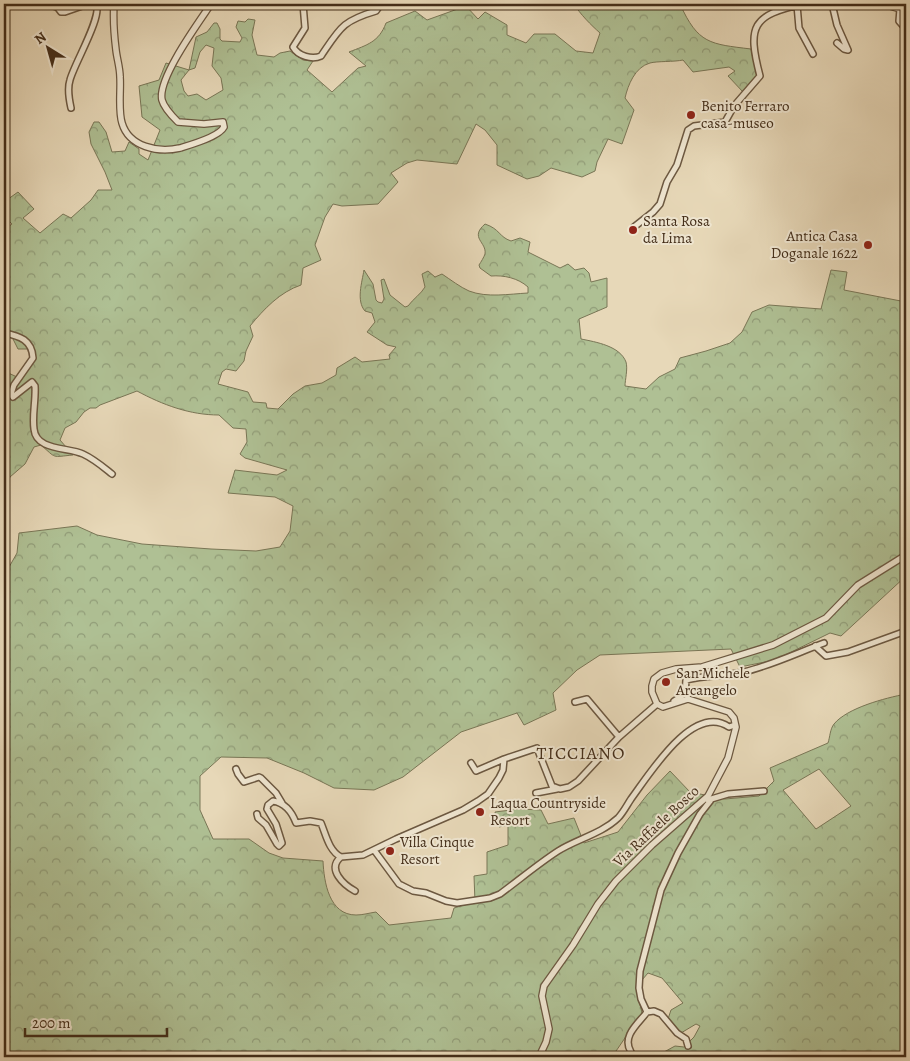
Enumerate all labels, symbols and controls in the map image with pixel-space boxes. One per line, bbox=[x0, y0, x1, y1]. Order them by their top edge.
north arrow bbox=[22, 22, 72, 72]
text: N bbox=[31, 27, 50, 49]
place label: Benito Ferraro casa-museo bbox=[701, 96, 790, 133]
marker: Benito Ferraro casa-museo bbox=[685, 109, 697, 121]
place label: Santa Rosa da Lima bbox=[643, 211, 710, 248]
marker: Santa Rosa da Lima bbox=[627, 224, 639, 236]
place label: Antica Casa Doganale 1622 bbox=[771, 226, 858, 263]
marker: Antica Casa Doganale 1622 bbox=[862, 239, 874, 251]
place label: San Michele Arcangelo bbox=[675, 663, 750, 700]
marker: San Michele Arcangelo bbox=[660, 676, 672, 688]
district label: TICCIANO bbox=[537, 741, 625, 765]
street label: Via Raffaele Bosco bbox=[608, 781, 703, 872]
place label: Laqua Countryside Resort bbox=[490, 793, 606, 830]
marker: Laqua Countryside Resort bbox=[474, 806, 486, 818]
place label: Villa Cinque Resort bbox=[399, 832, 474, 869]
marker: Villa Cinque Resort bbox=[384, 845, 396, 857]
scale bar bbox=[25, 1006, 168, 1038]
text: 200 m bbox=[32, 1013, 71, 1033]

